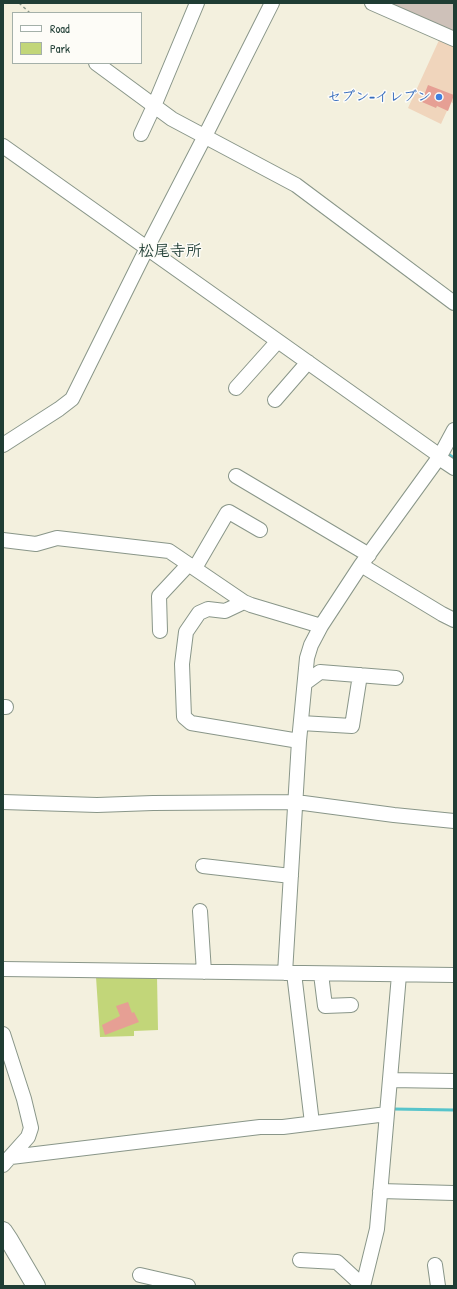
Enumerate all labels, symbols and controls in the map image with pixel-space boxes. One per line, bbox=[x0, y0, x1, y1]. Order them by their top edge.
legend bbox=[12, 12, 142, 64]
text: Road bbox=[50, 20, 70, 37]
text: Park bbox=[50, 40, 70, 57]
place label: セブン-イレブン bbox=[327, 89, 431, 105]
marker: セブン-イレブン bbox=[434, 92, 444, 102]
district label: 松尾寺所 bbox=[138, 242, 202, 262]

